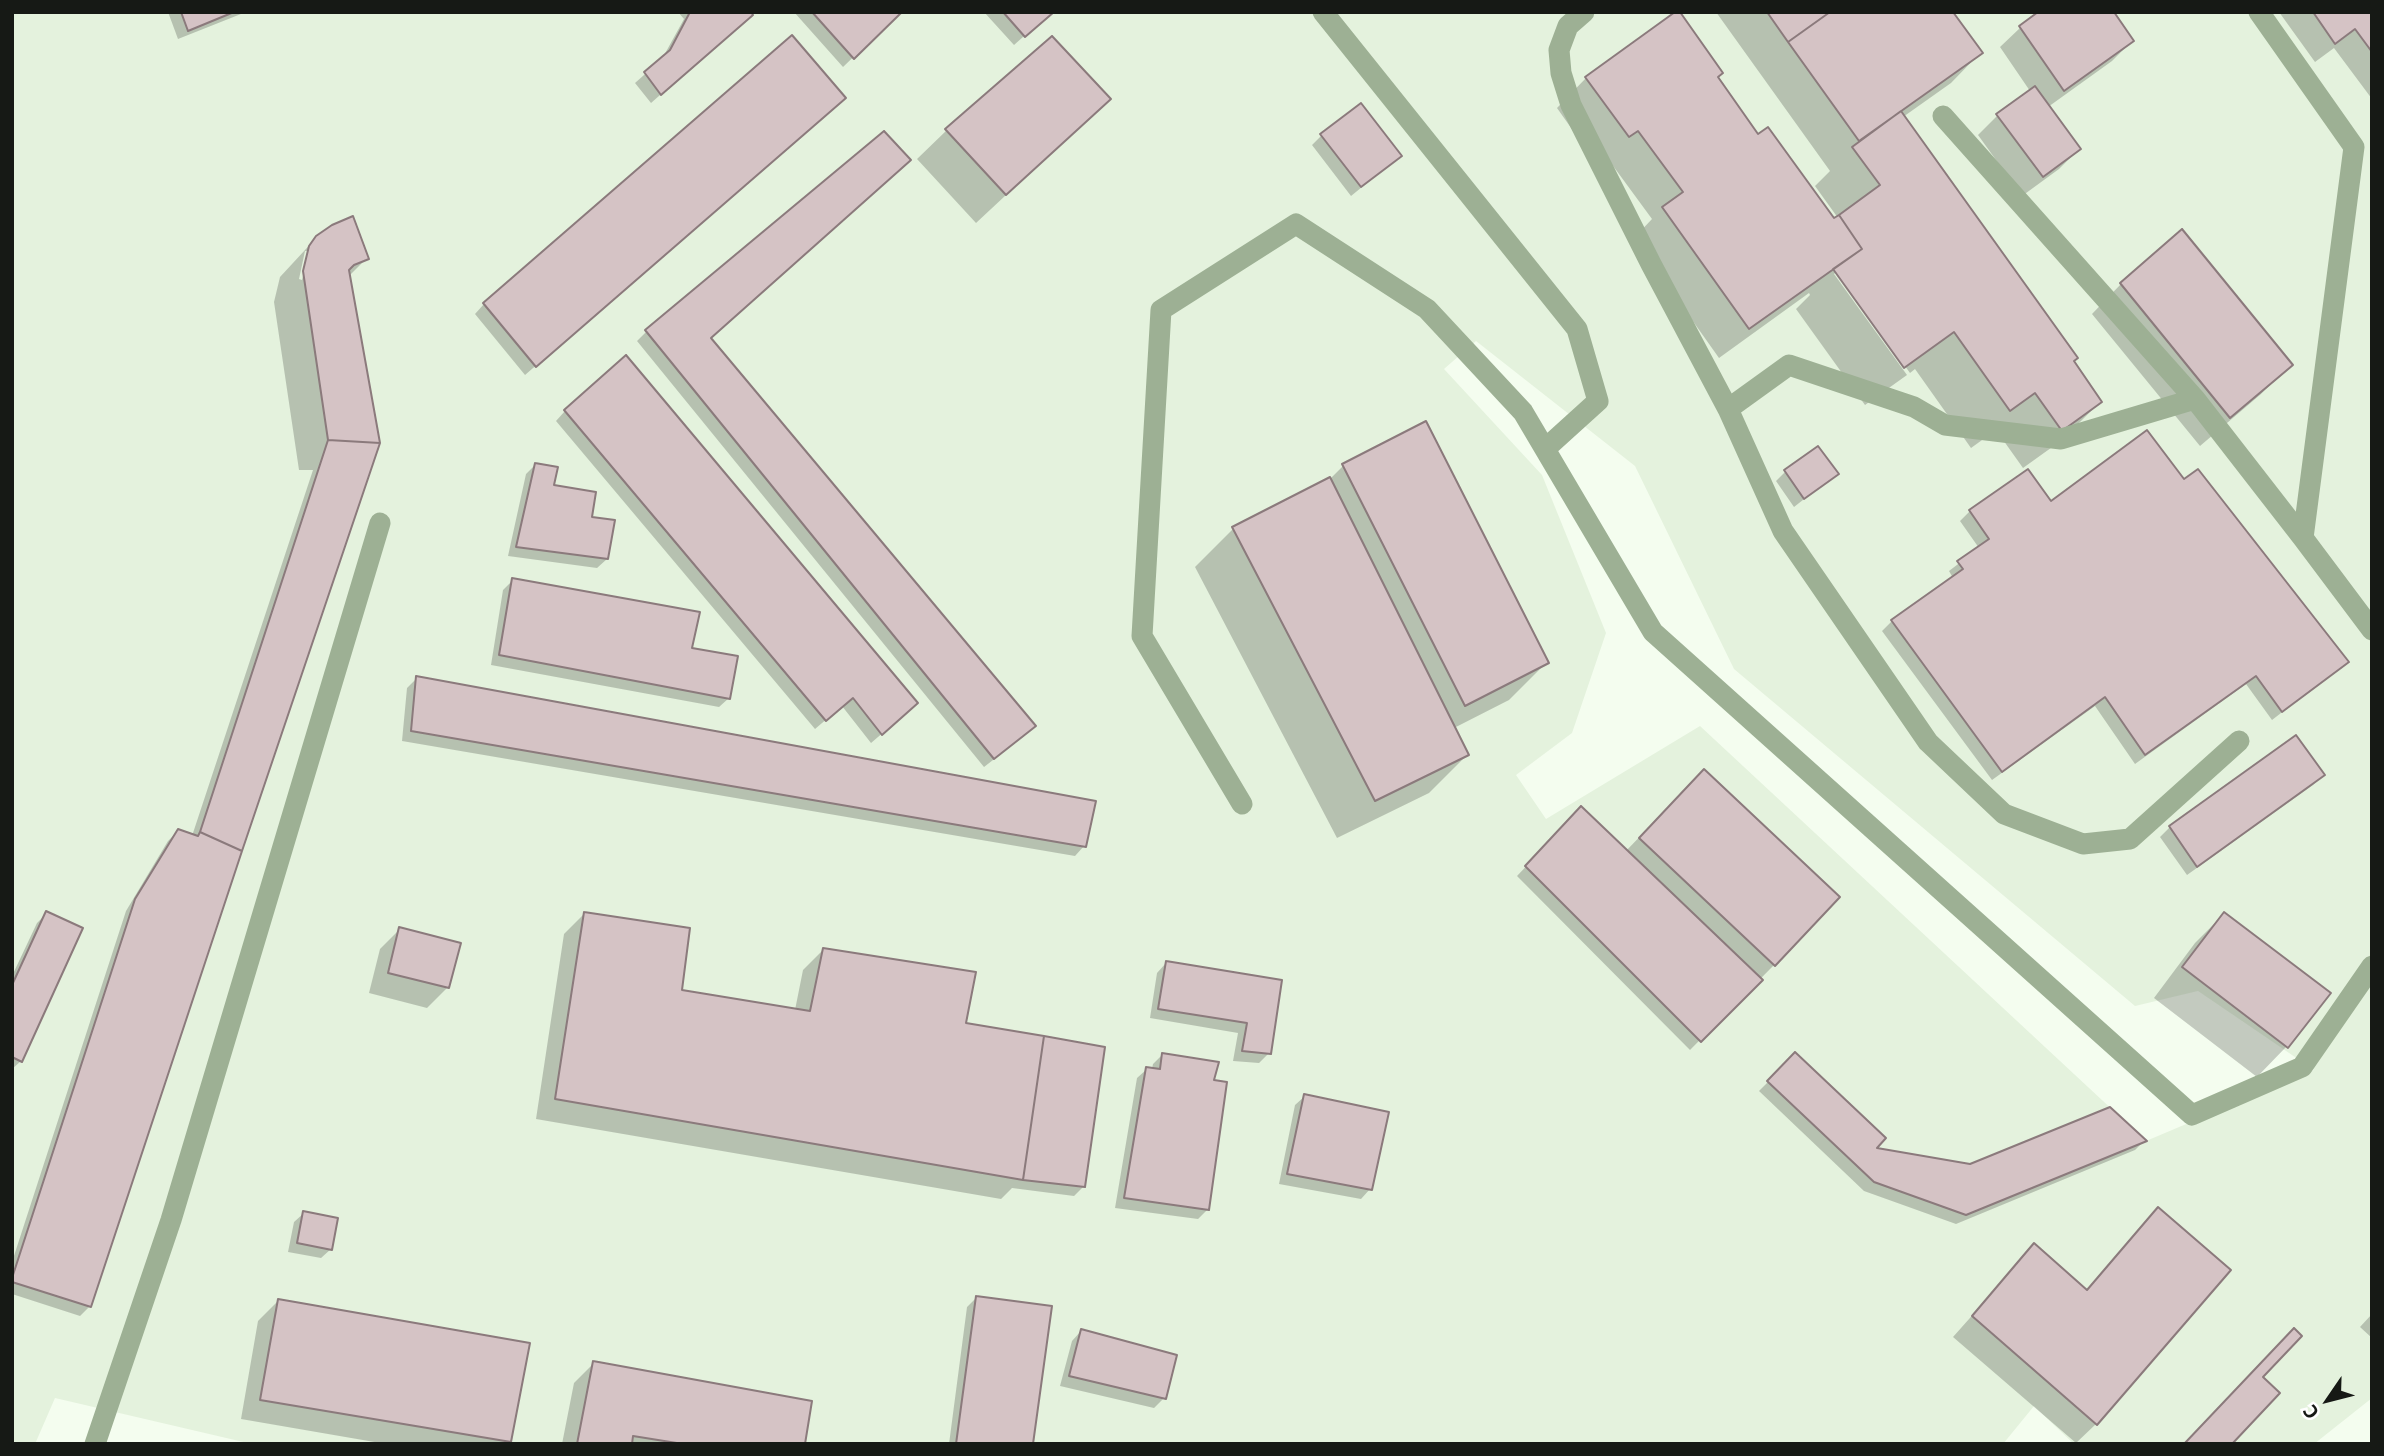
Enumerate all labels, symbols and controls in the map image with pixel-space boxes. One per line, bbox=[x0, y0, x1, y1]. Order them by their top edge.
north arrow bbox=[2293, 1365, 2363, 1435]
text: С bbox=[2297, 1400, 2325, 1424]

